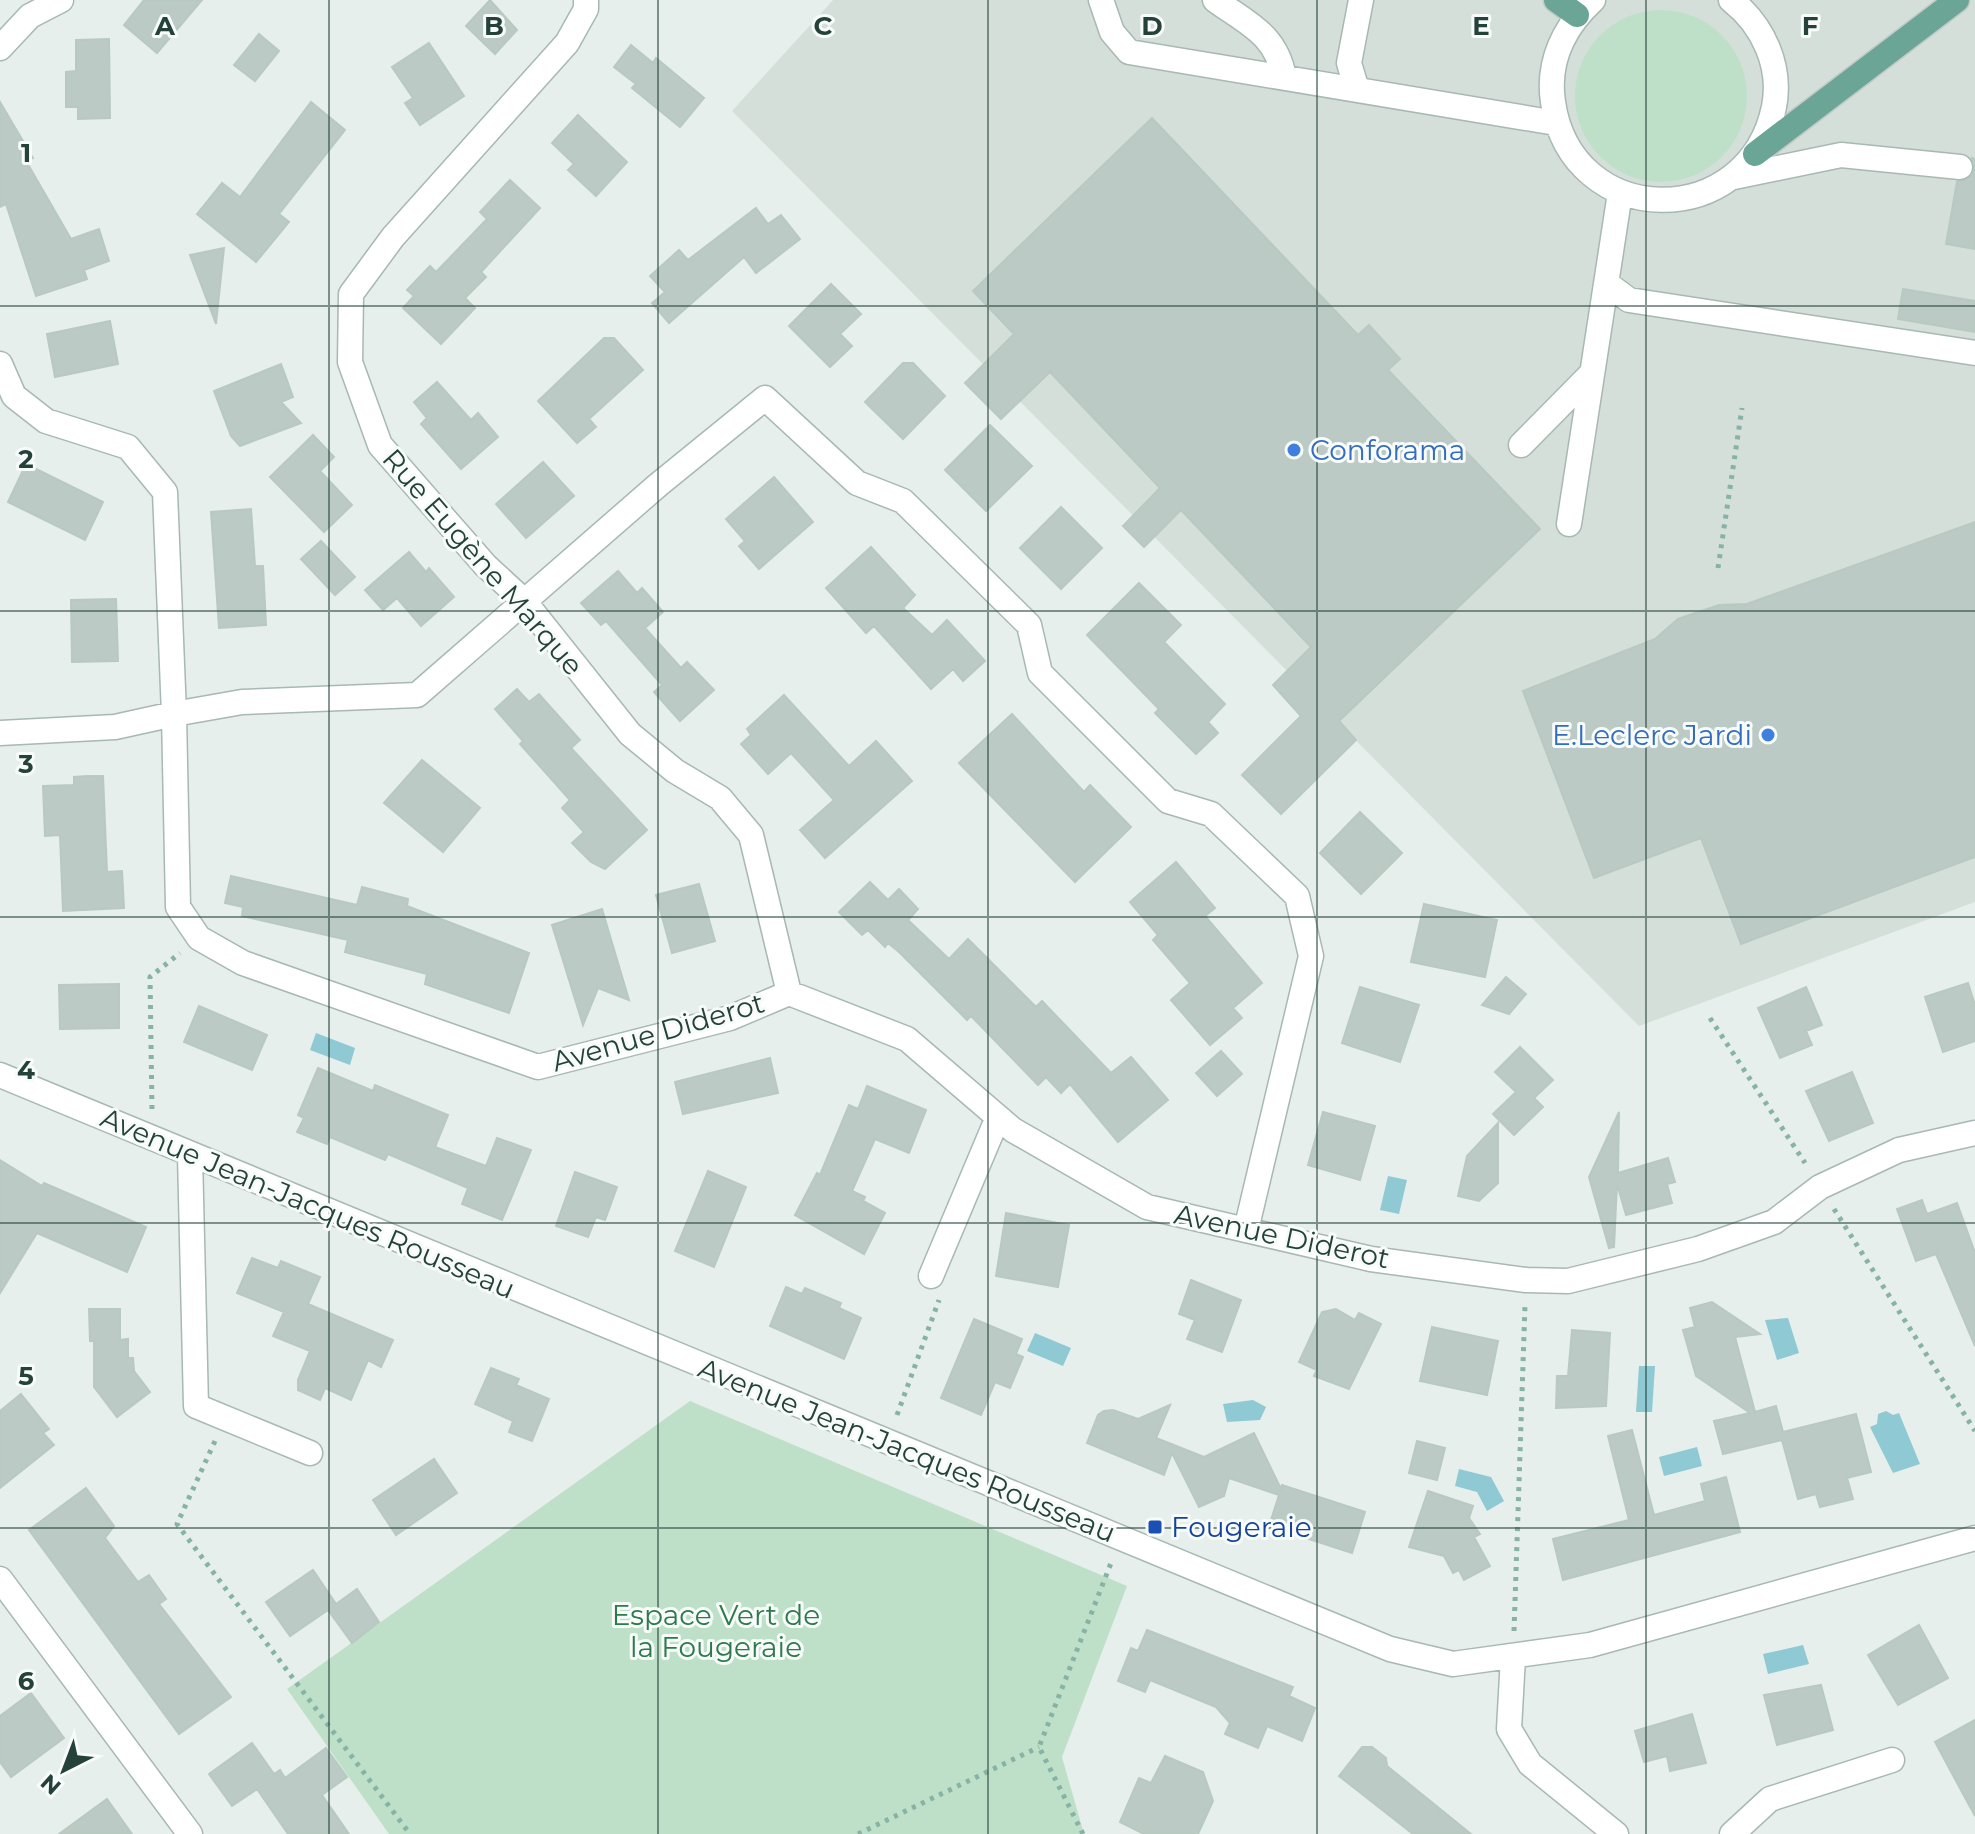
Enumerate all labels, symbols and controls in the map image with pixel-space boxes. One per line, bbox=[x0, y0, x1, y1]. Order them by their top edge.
text: A bbox=[154, 10, 176, 42]
text: B bbox=[484, 10, 504, 42]
text: C bbox=[814, 10, 833, 42]
text: D bbox=[1141, 10, 1163, 42]
text: E bbox=[1472, 10, 1490, 42]
text: F bbox=[1802, 10, 1818, 42]
text: 1 bbox=[21, 137, 31, 169]
place label: Conforama bbox=[1310, 433, 1465, 467]
marker: Conforama bbox=[1285, 441, 1303, 459]
street label: Rue Eugène Marque bbox=[375, 442, 591, 682]
text: 2 bbox=[18, 443, 34, 475]
place label: E.Leclerc Jardi bbox=[1552, 718, 1752, 752]
marker: E.Leclerc Jardi bbox=[1759, 726, 1777, 744]
text: 3 bbox=[17, 748, 34, 780]
street label: Avenue Diderot bbox=[548, 985, 768, 1079]
text: 4 bbox=[17, 1054, 35, 1086]
street label: Avenue Jean-Jacques Rousseau bbox=[96, 1100, 520, 1306]
street label: Avenue Diderot bbox=[1171, 1197, 1393, 1275]
street label: Avenue Jean-Jacques Rousseau bbox=[694, 1351, 1120, 1549]
text: 5 bbox=[18, 1360, 34, 1392]
place label: Fougeraie bbox=[1171, 1510, 1312, 1544]
marker: Fougeraie bbox=[1146, 1518, 1164, 1536]
park label: Espace Vert de la Fougeraie bbox=[612, 1598, 820, 1664]
text: 6 bbox=[18, 1665, 35, 1697]
north arrow bbox=[24, 1730, 104, 1810]
text: N bbox=[35, 1769, 67, 1800]

